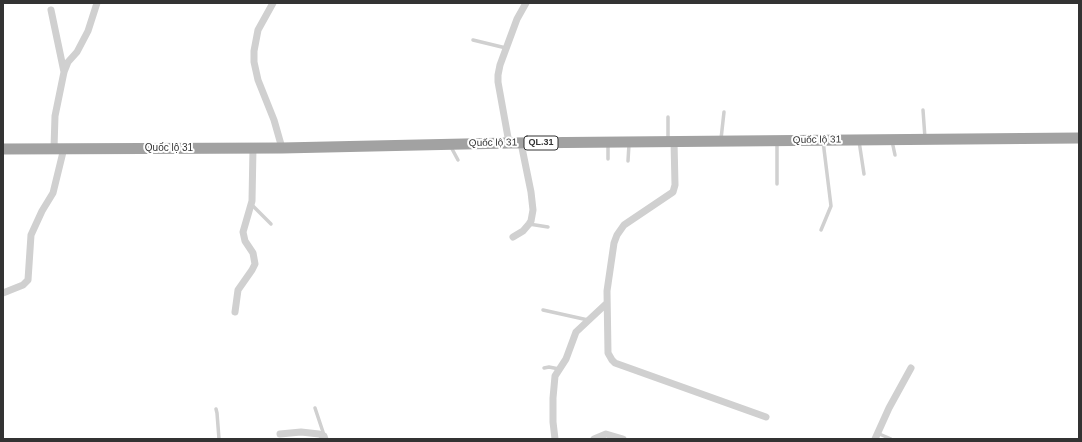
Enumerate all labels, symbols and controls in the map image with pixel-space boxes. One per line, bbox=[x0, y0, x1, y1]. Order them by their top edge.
street label: Quốc lộ 31 bbox=[793, 134, 841, 146]
road number: QL.31 bbox=[524, 136, 558, 150]
street label: Quốc lộ 31 bbox=[469, 137, 517, 149]
street label: Quốc lộ 31 bbox=[145, 142, 193, 154]

